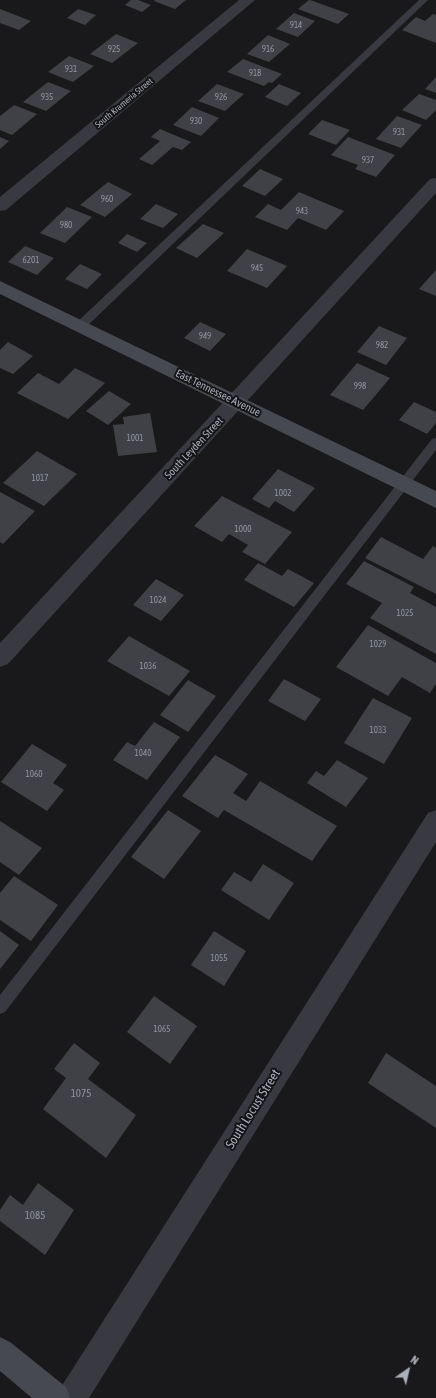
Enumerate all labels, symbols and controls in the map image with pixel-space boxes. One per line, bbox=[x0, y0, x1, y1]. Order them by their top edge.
house number: 914 bbox=[290, 20, 302, 30]
house number: 925 bbox=[108, 44, 120, 54]
house number: 916 bbox=[262, 44, 274, 54]
house number: 931 bbox=[65, 64, 77, 74]
house number: 918 bbox=[249, 68, 261, 78]
street label: South Krameria Street bbox=[93, 76, 155, 130]
house number: 935 bbox=[41, 92, 53, 102]
house number: 926 bbox=[215, 92, 227, 102]
house number: 930 bbox=[190, 116, 202, 126]
house number: 931 bbox=[393, 127, 405, 137]
house number: 937 bbox=[362, 155, 374, 165]
house number: 960 bbox=[101, 194, 113, 204]
house number: 943 bbox=[296, 206, 308, 216]
house number: 980 bbox=[60, 220, 72, 230]
house number: 6201 bbox=[23, 255, 39, 265]
house number: 945 bbox=[251, 263, 263, 273]
house number: 949 bbox=[199, 331, 211, 341]
house number: 982 bbox=[376, 340, 388, 350]
street label: East Tennessee Avenue bbox=[173, 367, 263, 419]
house number: 998 bbox=[354, 381, 366, 391]
street label: South Leyden Street bbox=[162, 414, 226, 482]
house number: 1001 bbox=[127, 433, 143, 443]
house number: 1017 bbox=[32, 473, 48, 483]
house number: 1002 bbox=[275, 488, 291, 498]
house number: 1000 bbox=[235, 524, 251, 534]
house number: 1024 bbox=[150, 595, 166, 605]
house number: 1025 bbox=[397, 608, 413, 618]
house number: 1029 bbox=[370, 639, 386, 649]
house number: 1036 bbox=[140, 661, 156, 671]
house number: 1033 bbox=[370, 725, 386, 735]
house number: 1040 bbox=[135, 748, 151, 758]
house number: 1060 bbox=[26, 769, 42, 779]
house number: 1055 bbox=[211, 953, 227, 963]
house number: 1065 bbox=[154, 1024, 170, 1034]
street label: South Locust Street bbox=[222, 1066, 284, 1152]
house number: 1075 bbox=[71, 1087, 91, 1101]
house number: 1085 bbox=[25, 1209, 45, 1223]
north arrow bbox=[388, 1350, 428, 1390]
text: N bbox=[409, 1353, 421, 1367]

